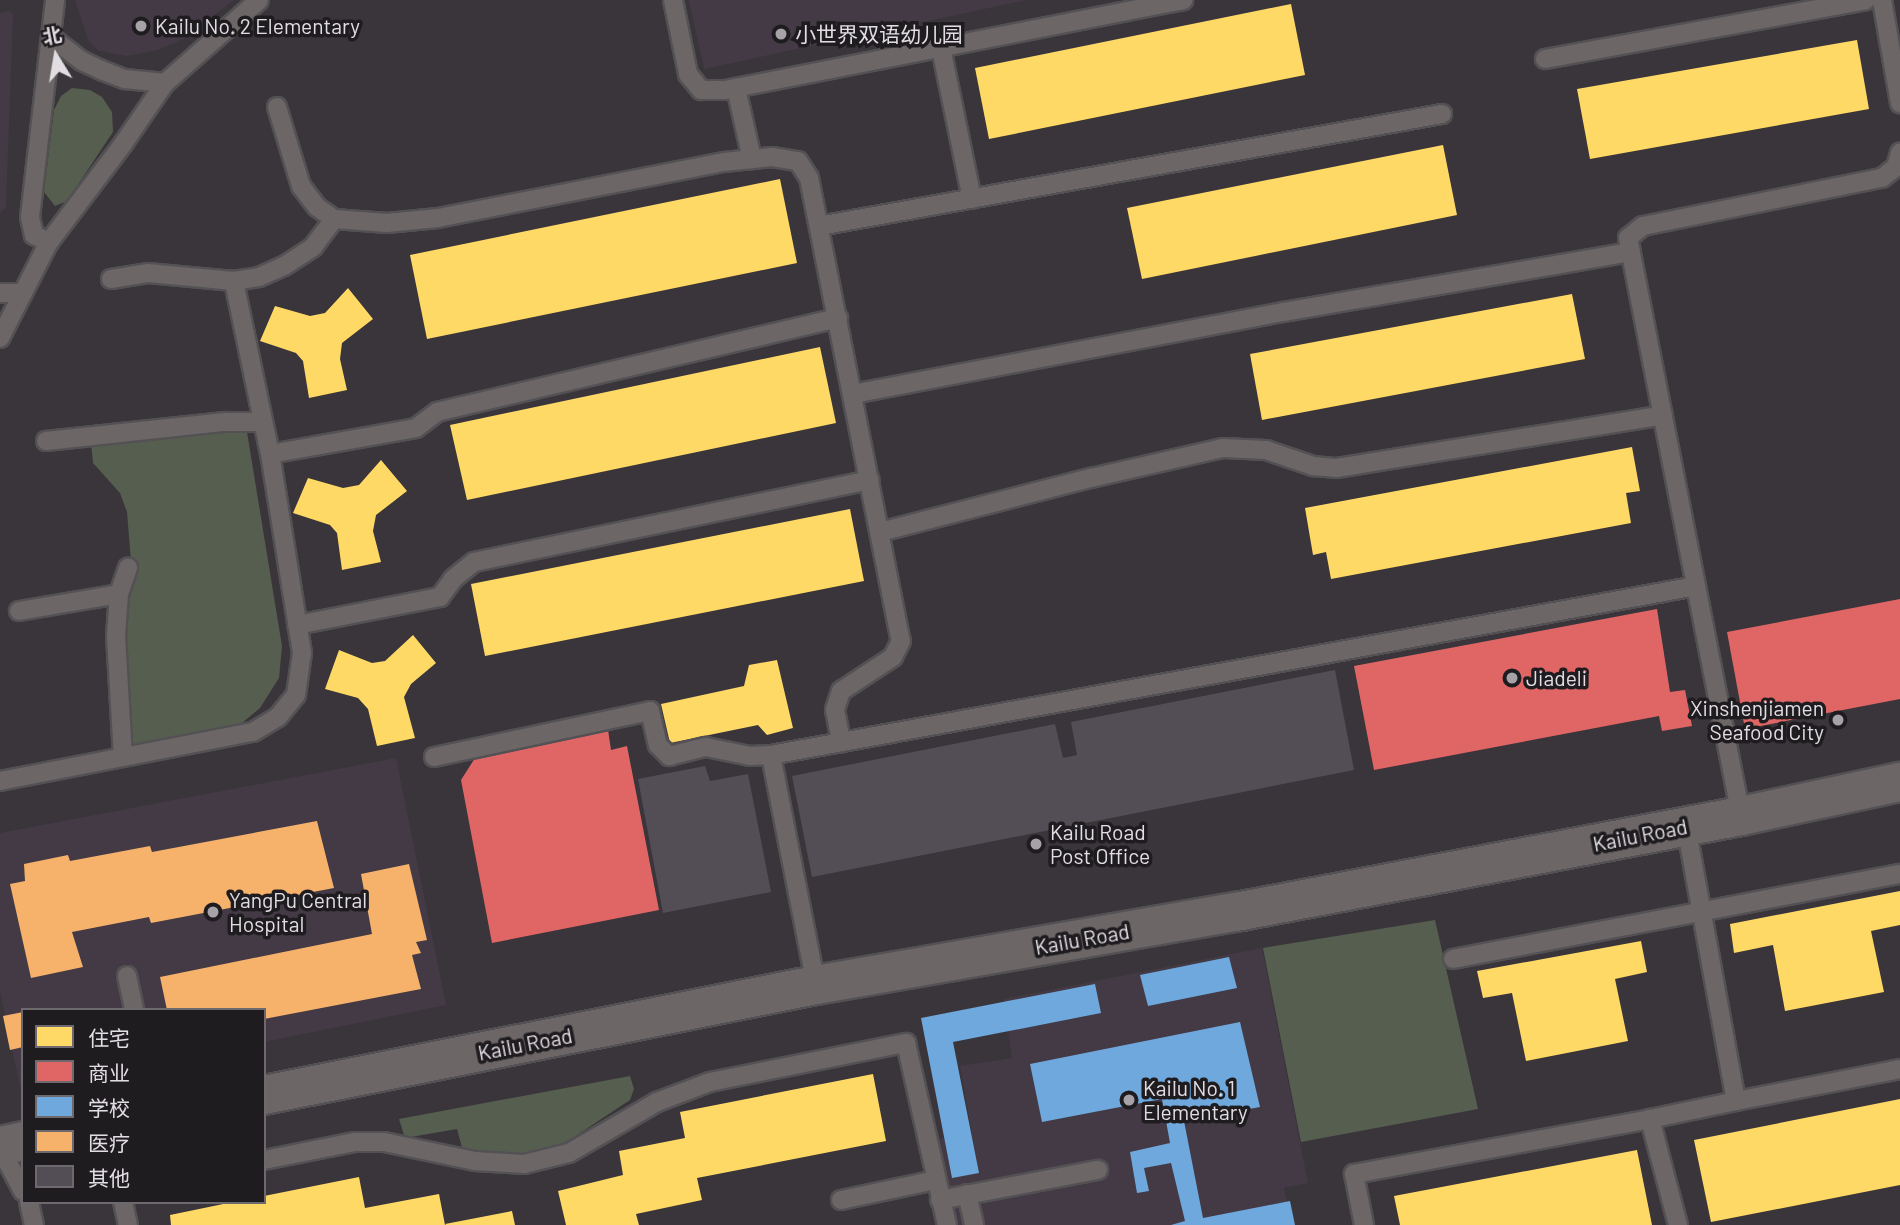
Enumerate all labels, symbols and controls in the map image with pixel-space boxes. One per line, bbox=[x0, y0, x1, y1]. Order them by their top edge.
place label: Kailu No. 2 Elementary bbox=[155, 13, 360, 39]
marker: Kailu No. 2 Elementary bbox=[133, 18, 149, 34]
north arrow bbox=[21, 21, 91, 91]
place label: 小世界双语幼儿园 bbox=[795, 21, 963, 47]
text: 北 bbox=[40, 22, 63, 48]
marker: 小世界双语幼儿园 bbox=[773, 26, 789, 42]
place label: Jiadeli bbox=[1526, 665, 1587, 691]
marker: Jiadeli bbox=[1504, 670, 1520, 686]
place label: Xinshenjiamen Seafood City bbox=[1690, 695, 1824, 745]
marker: Xinshenjiamen Seafood City bbox=[1830, 712, 1846, 728]
street label: Kailu Road bbox=[1591, 814, 1689, 856]
place label: Kailu Road Post Office bbox=[1050, 819, 1150, 869]
marker: Kailu Road Post Office bbox=[1028, 836, 1044, 852]
place label: YangPu Central Hospital bbox=[229, 887, 367, 937]
marker: YangPu Central Hospital bbox=[203, 902, 223, 922]
street label: Kailu Road bbox=[1033, 918, 1131, 960]
legend bbox=[21, 1008, 266, 1204]
street label: Kailu Road bbox=[476, 1023, 574, 1065]
text: 住宅 bbox=[88, 1025, 130, 1050]
text: 商业 bbox=[88, 1060, 130, 1085]
place label: Kailu No. 1 Elementary bbox=[1143, 1075, 1248, 1125]
marker: Kailu No. 1 Elementary bbox=[1121, 1092, 1137, 1108]
text: 学校 bbox=[88, 1095, 130, 1120]
text: 医疗 bbox=[88, 1130, 130, 1155]
text: 其他 bbox=[88, 1165, 130, 1190]

